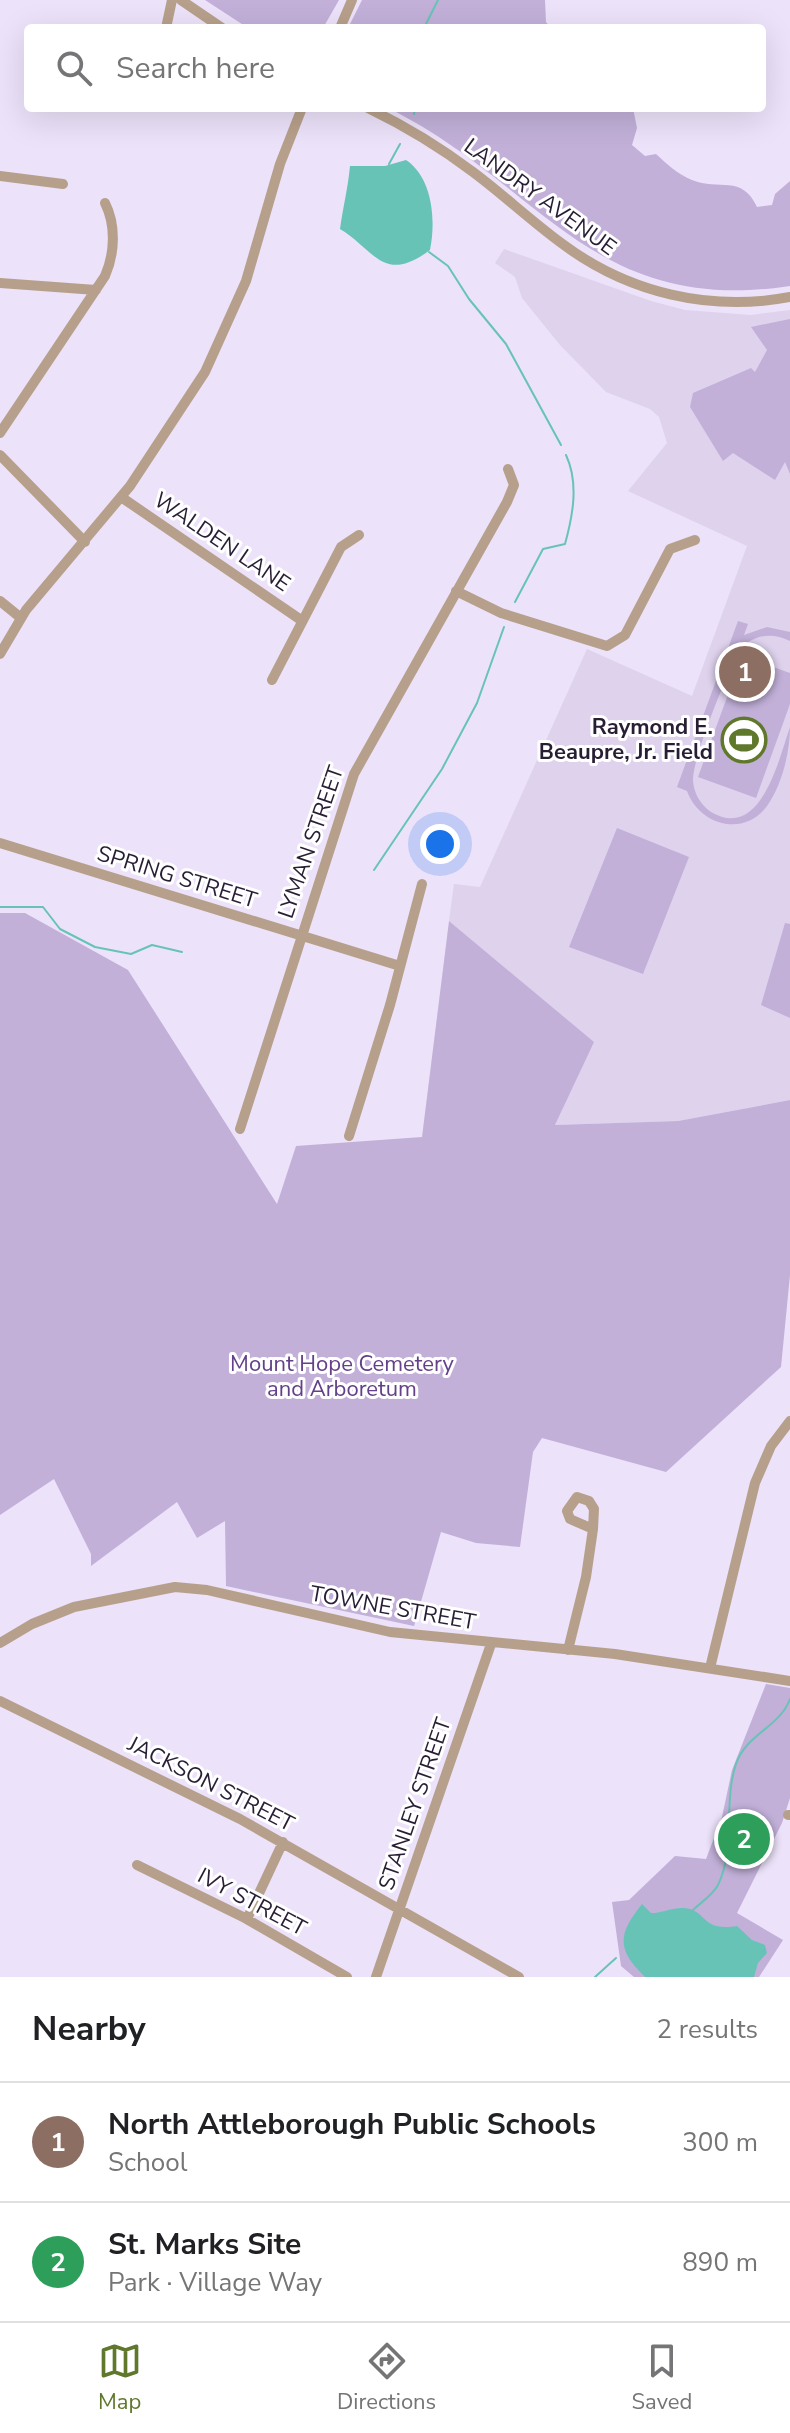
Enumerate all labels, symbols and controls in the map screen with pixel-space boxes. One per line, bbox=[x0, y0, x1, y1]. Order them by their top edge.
search box bbox=[24, 24, 766, 112]
icon: search bbox=[52, 46, 96, 90]
text: Search here bbox=[116, 48, 275, 89]
street label: LANDRY AVENUE bbox=[458, 132, 622, 262]
street label: WALDEN LANE bbox=[148, 485, 296, 599]
pin: 1 bbox=[719, 642, 771, 702]
place label: Raymond E. Beaupre, Jr. Field bbox=[539, 712, 713, 767]
sports icon: Raymond E. Beaupre, Jr. Field bbox=[720, 716, 768, 764]
street label: LYMAN STREET bbox=[271, 761, 351, 922]
your location bbox=[420, 824, 460, 864]
street label: SPRING STREET bbox=[93, 838, 261, 916]
park label: Mount Hope Cemetery and Arboretum bbox=[230, 1349, 455, 1404]
street label: TOWNE STREET bbox=[308, 1579, 479, 1637]
street label: STANLEY STREET bbox=[371, 1713, 459, 1894]
street label: JACKSON STREET bbox=[122, 1729, 300, 1839]
pin: 2 bbox=[718, 1809, 770, 1869]
street label: IVY STREET bbox=[192, 1861, 312, 1944]
text: Nearby bbox=[32, 2006, 146, 2052]
text: 2 results bbox=[657, 2012, 758, 2047]
text: North Attleborough Public Schools bbox=[108, 2104, 596, 2145]
text: 1 bbox=[50, 2125, 66, 2160]
text: 300 m bbox=[682, 2125, 758, 2160]
text: School bbox=[108, 2145, 187, 2180]
text: St. Marks Site bbox=[108, 2224, 301, 2265]
text: 2 bbox=[50, 2245, 66, 2280]
text: 890 m bbox=[682, 2245, 758, 2280]
text: Park · Village Way bbox=[108, 2265, 322, 2300]
tab: Map bbox=[98, 2339, 142, 2417]
tab: Directions bbox=[337, 2339, 436, 2417]
tab: Saved bbox=[632, 2339, 692, 2417]

